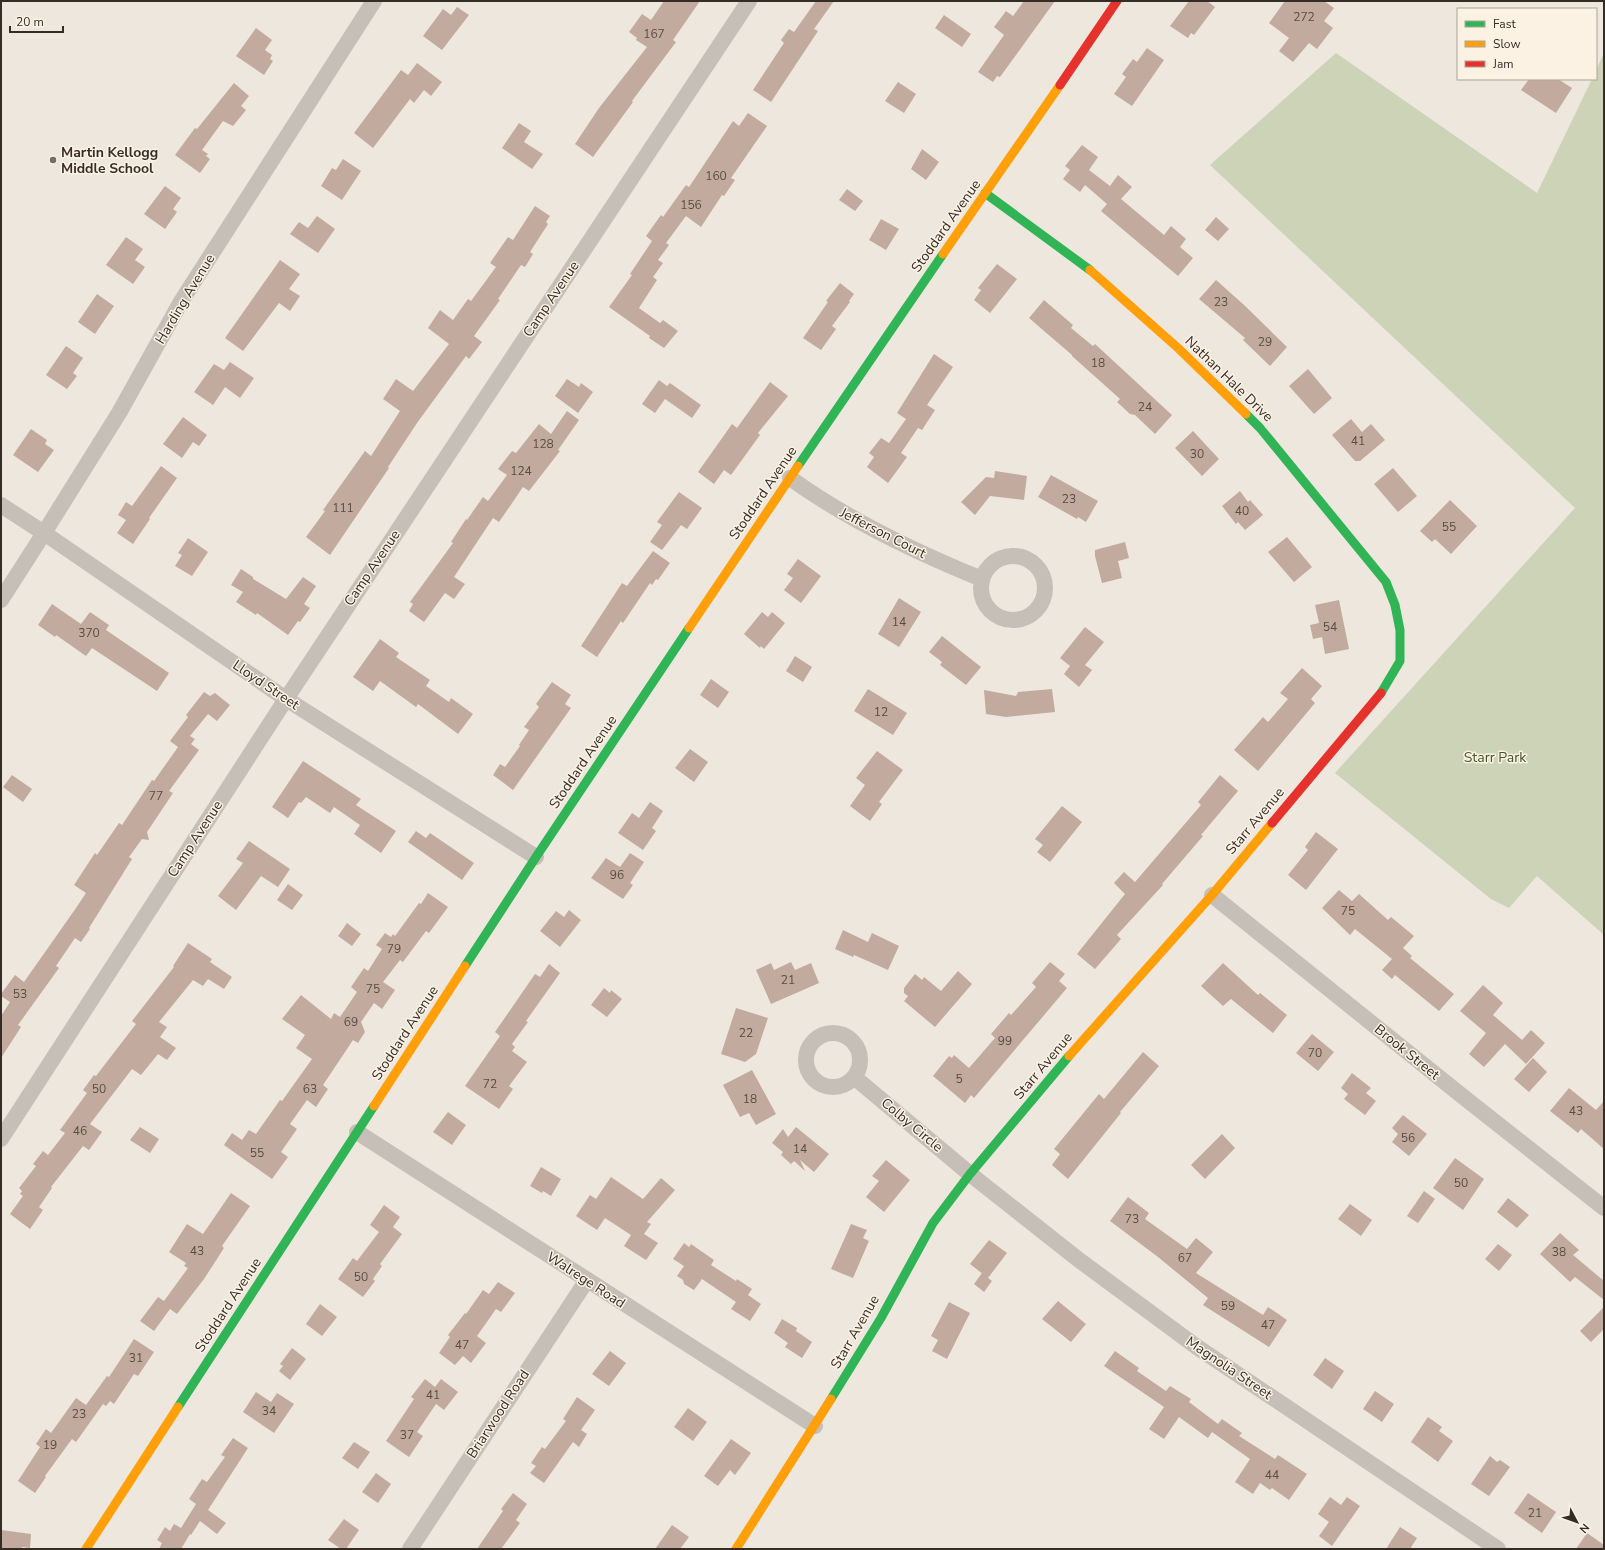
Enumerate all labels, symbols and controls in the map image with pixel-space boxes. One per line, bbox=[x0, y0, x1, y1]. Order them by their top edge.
scale bar bbox=[10, 8, 63, 34]
legend bbox=[1457, 8, 1597, 80]
house number: 272 bbox=[1293, 9, 1315, 25]
text: 20 m bbox=[16, 14, 44, 30]
text: Fast bbox=[1493, 16, 1516, 32]
house number: 167 bbox=[643, 26, 665, 42]
text: Slow bbox=[1493, 36, 1521, 52]
text: Jam bbox=[1492, 56, 1514, 72]
place label: Martin Kellogg Middle School bbox=[61, 143, 158, 178]
marker: Martin Kellogg Middle School bbox=[48, 155, 58, 165]
house number: 160 bbox=[705, 168, 727, 184]
street label: Stoddard Avenue bbox=[907, 176, 985, 276]
house number: 156 bbox=[680, 197, 702, 213]
street label: Harding Avenue bbox=[151, 250, 219, 348]
street label: Camp Avenue bbox=[519, 257, 583, 341]
house number: 23 bbox=[1214, 294, 1228, 310]
street label: Nathan Hale Drive bbox=[1181, 332, 1277, 426]
house number: 29 bbox=[1258, 334, 1272, 350]
house number: 18 bbox=[1091, 355, 1105, 371]
house number: 24 bbox=[1138, 399, 1152, 415]
house number: 41 bbox=[1351, 433, 1365, 449]
house number: 128 bbox=[532, 436, 554, 452]
street label: Stoddard Avenue bbox=[725, 442, 801, 544]
house number: 30 bbox=[1190, 446, 1204, 462]
house number: 124 bbox=[510, 463, 532, 479]
house number: 23 bbox=[1062, 491, 1076, 507]
house number: 111 bbox=[332, 500, 354, 516]
street label: Jefferson Court bbox=[836, 503, 929, 563]
house number: 40 bbox=[1235, 503, 1249, 519]
house number: 55 bbox=[1442, 519, 1456, 535]
street label: Camp Avenue bbox=[340, 526, 404, 610]
house number: 14 bbox=[892, 614, 906, 630]
house number: 54 bbox=[1323, 619, 1337, 635]
house number: 370 bbox=[78, 625, 100, 641]
street label: Lloyd Street bbox=[229, 656, 303, 714]
house number: 12 bbox=[874, 704, 888, 720]
street label: Stoddard Avenue bbox=[545, 711, 621, 813]
park label: Starr Park bbox=[1464, 748, 1527, 767]
street label: Starr Avenue bbox=[1221, 783, 1289, 859]
house number: 77 bbox=[149, 788, 163, 804]
street label: Camp Avenue bbox=[163, 797, 227, 881]
house number: 96 bbox=[610, 867, 624, 883]
house number: 75 bbox=[1341, 903, 1355, 919]
house number: 79 bbox=[387, 941, 401, 957]
house number: 21 bbox=[781, 972, 795, 988]
house number: 75 bbox=[366, 981, 380, 997]
street label: Stoddard Avenue bbox=[367, 982, 443, 1084]
house number: 53 bbox=[13, 986, 27, 1002]
house number: 69 bbox=[344, 1014, 358, 1030]
street label: Brook Street bbox=[1370, 1020, 1444, 1084]
house number: 22 bbox=[739, 1025, 753, 1041]
street label: Starr Avenue bbox=[1009, 1028, 1077, 1104]
house number: 99 bbox=[998, 1033, 1012, 1049]
house number: 70 bbox=[1308, 1045, 1322, 1061]
house number: 5 bbox=[955, 1071, 963, 1087]
house number: 72 bbox=[483, 1076, 497, 1092]
house number: 50 bbox=[92, 1081, 106, 1097]
house number: 63 bbox=[303, 1081, 317, 1097]
house number: 18 bbox=[743, 1091, 757, 1107]
street label: Colby Circle bbox=[877, 1094, 947, 1156]
house number: 43 bbox=[1569, 1103, 1583, 1119]
house number: 46 bbox=[73, 1123, 87, 1139]
house number: 56 bbox=[1401, 1130, 1415, 1146]
house number: 14 bbox=[793, 1141, 807, 1157]
house number: 55 bbox=[250, 1145, 264, 1161]
house number: 50 bbox=[1454, 1175, 1468, 1191]
house number: 73 bbox=[1125, 1211, 1139, 1227]
house number: 43 bbox=[190, 1243, 204, 1259]
house number: 38 bbox=[1552, 1244, 1566, 1260]
street label: Walrege Road bbox=[543, 1247, 629, 1313]
house number: 67 bbox=[1178, 1250, 1192, 1266]
street label: Stoddard Avenue bbox=[190, 1254, 266, 1356]
house number: 50 bbox=[354, 1269, 368, 1285]
street label: Starr Avenue bbox=[826, 1292, 884, 1372]
house number: 59 bbox=[1221, 1298, 1235, 1314]
house number: 47 bbox=[1261, 1317, 1275, 1333]
street label: Magnolia Street bbox=[1182, 1332, 1276, 1404]
house number: 47 bbox=[455, 1337, 469, 1353]
house number: 31 bbox=[129, 1350, 143, 1366]
street label: Briarwood Road bbox=[462, 1366, 534, 1462]
house number: 41 bbox=[426, 1387, 440, 1403]
house number: 34 bbox=[262, 1403, 276, 1419]
house number: 23 bbox=[72, 1406, 86, 1422]
house number: 37 bbox=[400, 1427, 414, 1443]
house number: 19 bbox=[43, 1437, 57, 1453]
house number: 44 bbox=[1265, 1467, 1279, 1483]
north arrow bbox=[1557, 1502, 1597, 1542]
house number: 21 bbox=[1528, 1505, 1542, 1521]
text: N bbox=[1576, 1520, 1593, 1536]

